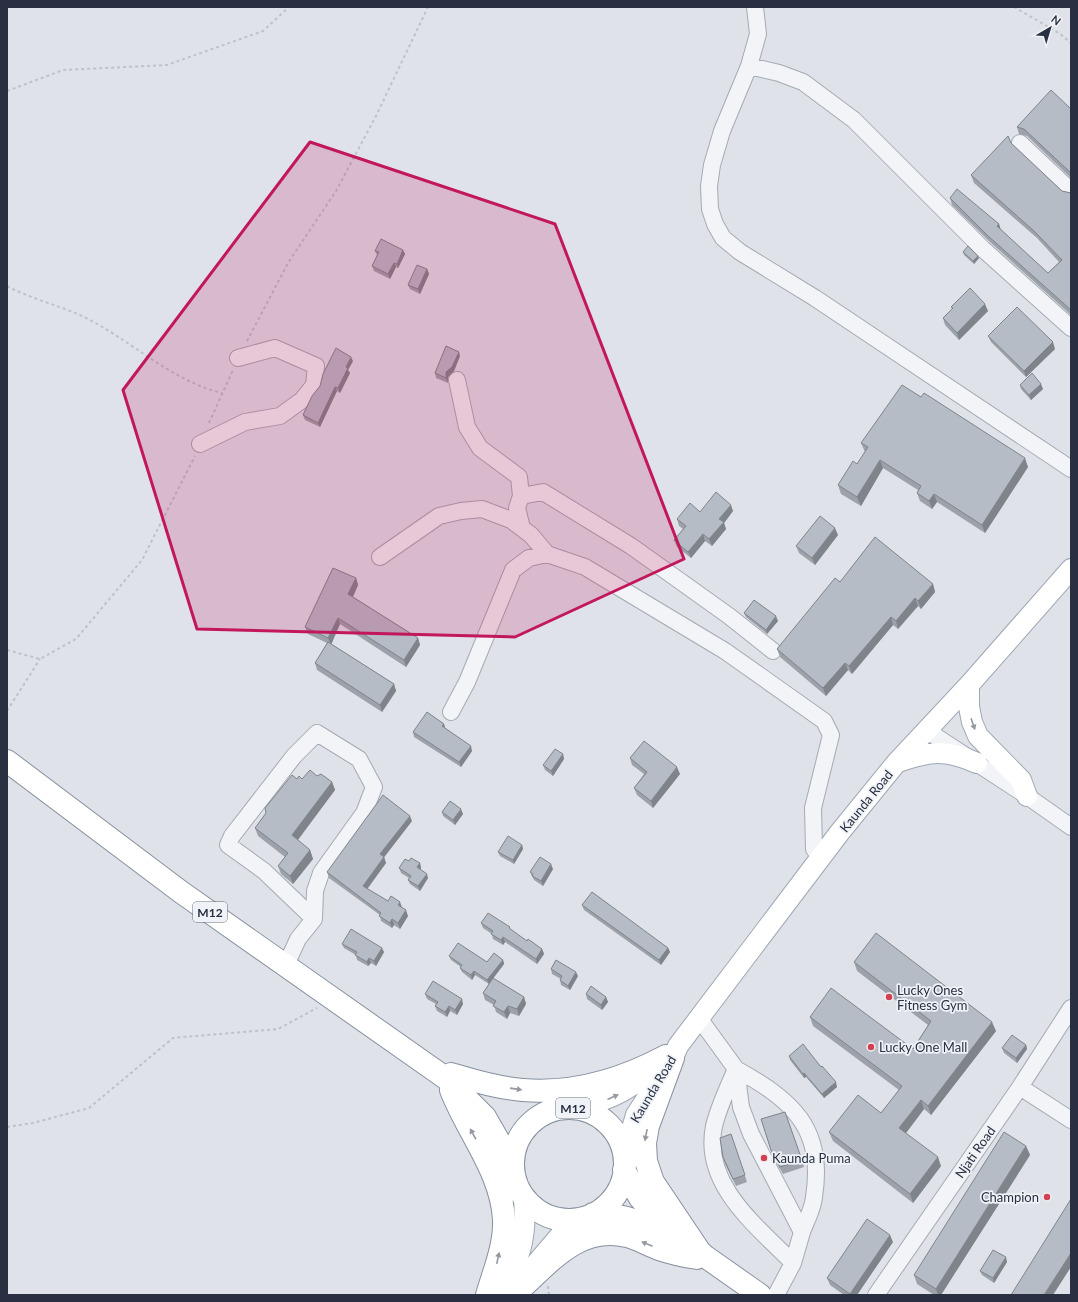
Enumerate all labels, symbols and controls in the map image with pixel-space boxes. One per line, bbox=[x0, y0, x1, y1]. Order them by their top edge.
north arrow bbox=[1030, 8, 1070, 48]
text: N bbox=[1049, 12, 1064, 27]
one-way arrow bbox=[970, 718, 976, 730]
street label: Kaunda Road bbox=[836, 767, 896, 835]
road number: M12 bbox=[193, 902, 227, 922]
place label: Lucky Ones Fitness Gym bbox=[897, 982, 967, 1013]
marker: Lucky Ones Fitness Gym bbox=[884, 992, 894, 1002]
place label: Lucky One Mall bbox=[879, 1039, 967, 1055]
marker: Lucky One Mall bbox=[866, 1042, 876, 1052]
street label: Kaunda Road bbox=[627, 1053, 679, 1125]
one-way arrow bbox=[510, 1086, 523, 1092]
one-way arrow bbox=[607, 1094, 619, 1100]
road number: M12 bbox=[556, 1098, 590, 1118]
street label: Njati Road bbox=[951, 1123, 999, 1181]
one-way arrow bbox=[470, 1128, 477, 1140]
one-way arrow bbox=[643, 1129, 649, 1141]
place label: Kaunda Puma bbox=[772, 1150, 851, 1166]
marker: Kaunda Puma bbox=[759, 1153, 769, 1163]
place label: Champion bbox=[981, 1189, 1039, 1205]
marker: Champion bbox=[1042, 1192, 1052, 1202]
one-way arrow bbox=[641, 1241, 652, 1247]
one-way arrow bbox=[496, 1251, 502, 1264]

